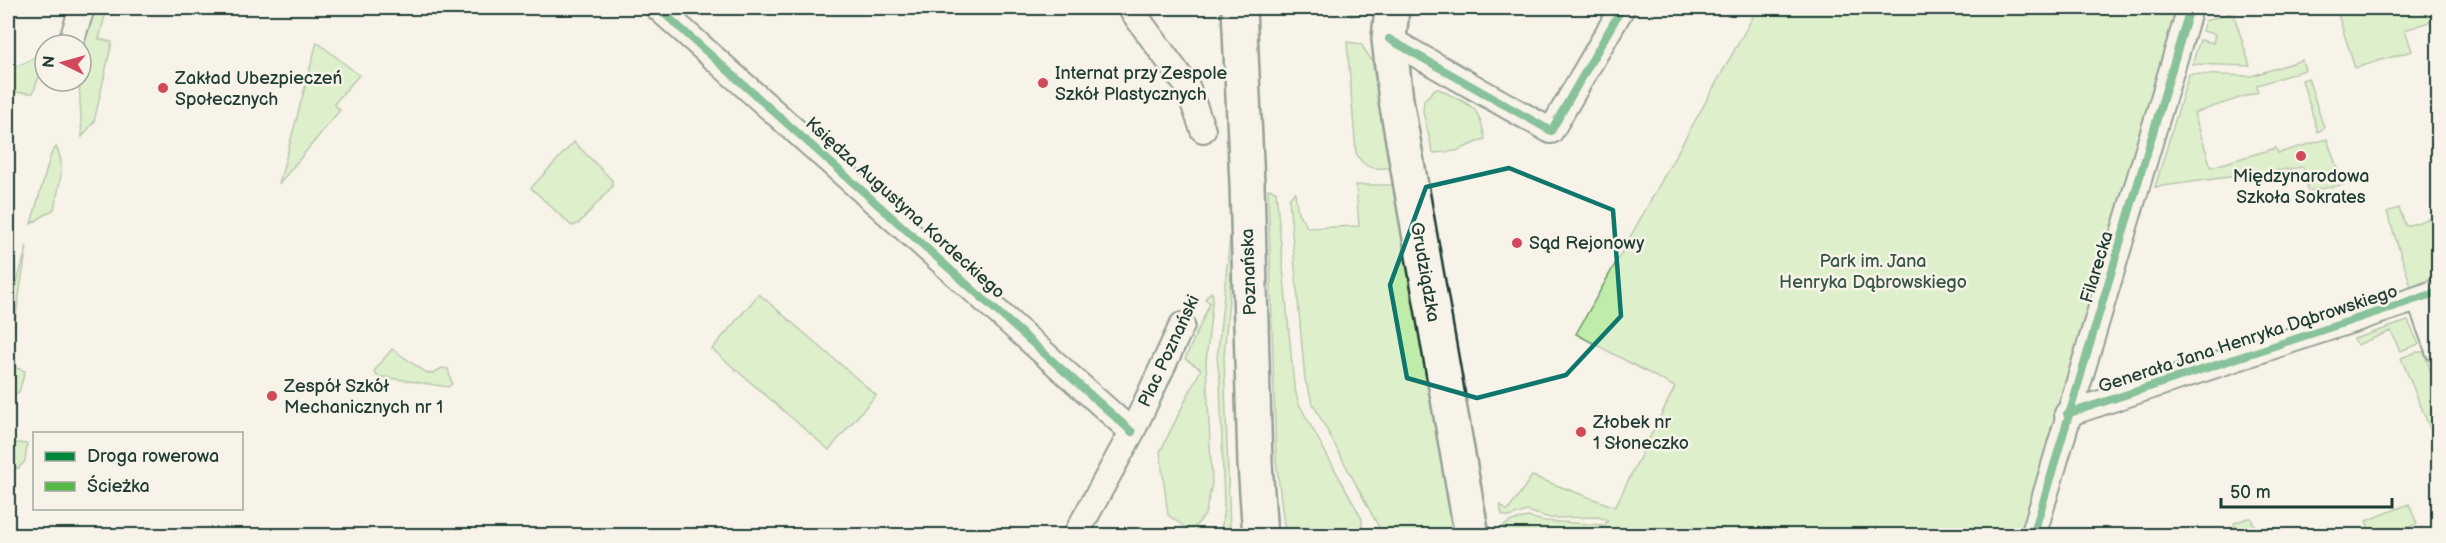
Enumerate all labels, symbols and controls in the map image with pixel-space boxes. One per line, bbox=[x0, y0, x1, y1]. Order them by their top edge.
north arrow bbox=[33, 33, 93, 93]
text: N bbox=[40, 55, 60, 69]
place label: Internat przy Zespole Szkół Plastycznych bbox=[1055, 63, 1227, 105]
place label: Zakład Ubezpieczeń Społecznych bbox=[174, 68, 342, 110]
marker: Internat przy Zespole Szkół Plastycznych bbox=[1036, 76, 1050, 90]
marker: Zakład Ubezpieczeń Społecznych bbox=[156, 81, 170, 95]
street label: Księdza Augustyna Kordeckiego bbox=[801, 113, 1009, 303]
marker: Międzynarodowa Szkoła Sokrates bbox=[2294, 149, 2308, 163]
place label: Międzynarodowa Szkoła Sokrates bbox=[2233, 166, 2369, 208]
street label: Grudziądzka bbox=[1406, 220, 1444, 324]
street label: Poznańska bbox=[1237, 228, 1261, 316]
street label: Filarecka bbox=[2076, 228, 2118, 306]
place label: Sąd Rejonowy bbox=[1529, 233, 1645, 254]
marker: Sąd Rejonowy bbox=[1510, 236, 1524, 250]
park label: Park im. Jana Henryka Dąbrowskiego bbox=[1779, 251, 1967, 293]
street label: Generała Jana Henryka Dąbrowskiego bbox=[2096, 281, 2400, 397]
street label: Plac Poznański bbox=[1134, 292, 1204, 410]
place label: Zespół Szkół Mechanicznych nr 1 bbox=[283, 376, 443, 418]
marker: Zespół Szkół Mechanicznych nr 1 bbox=[265, 389, 279, 403]
place label: Złobek nr 1 Słoneczko bbox=[1592, 412, 1689, 454]
marker: Złobek nr 1 Słoneczko bbox=[1574, 425, 1588, 439]
legend bbox=[33, 432, 243, 510]
text: Droga rowerowa bbox=[87, 446, 219, 467]
scale bar bbox=[2221, 471, 2392, 509]
text: Ścieżka bbox=[87, 474, 150, 497]
text: 50 m bbox=[2230, 482, 2271, 503]

